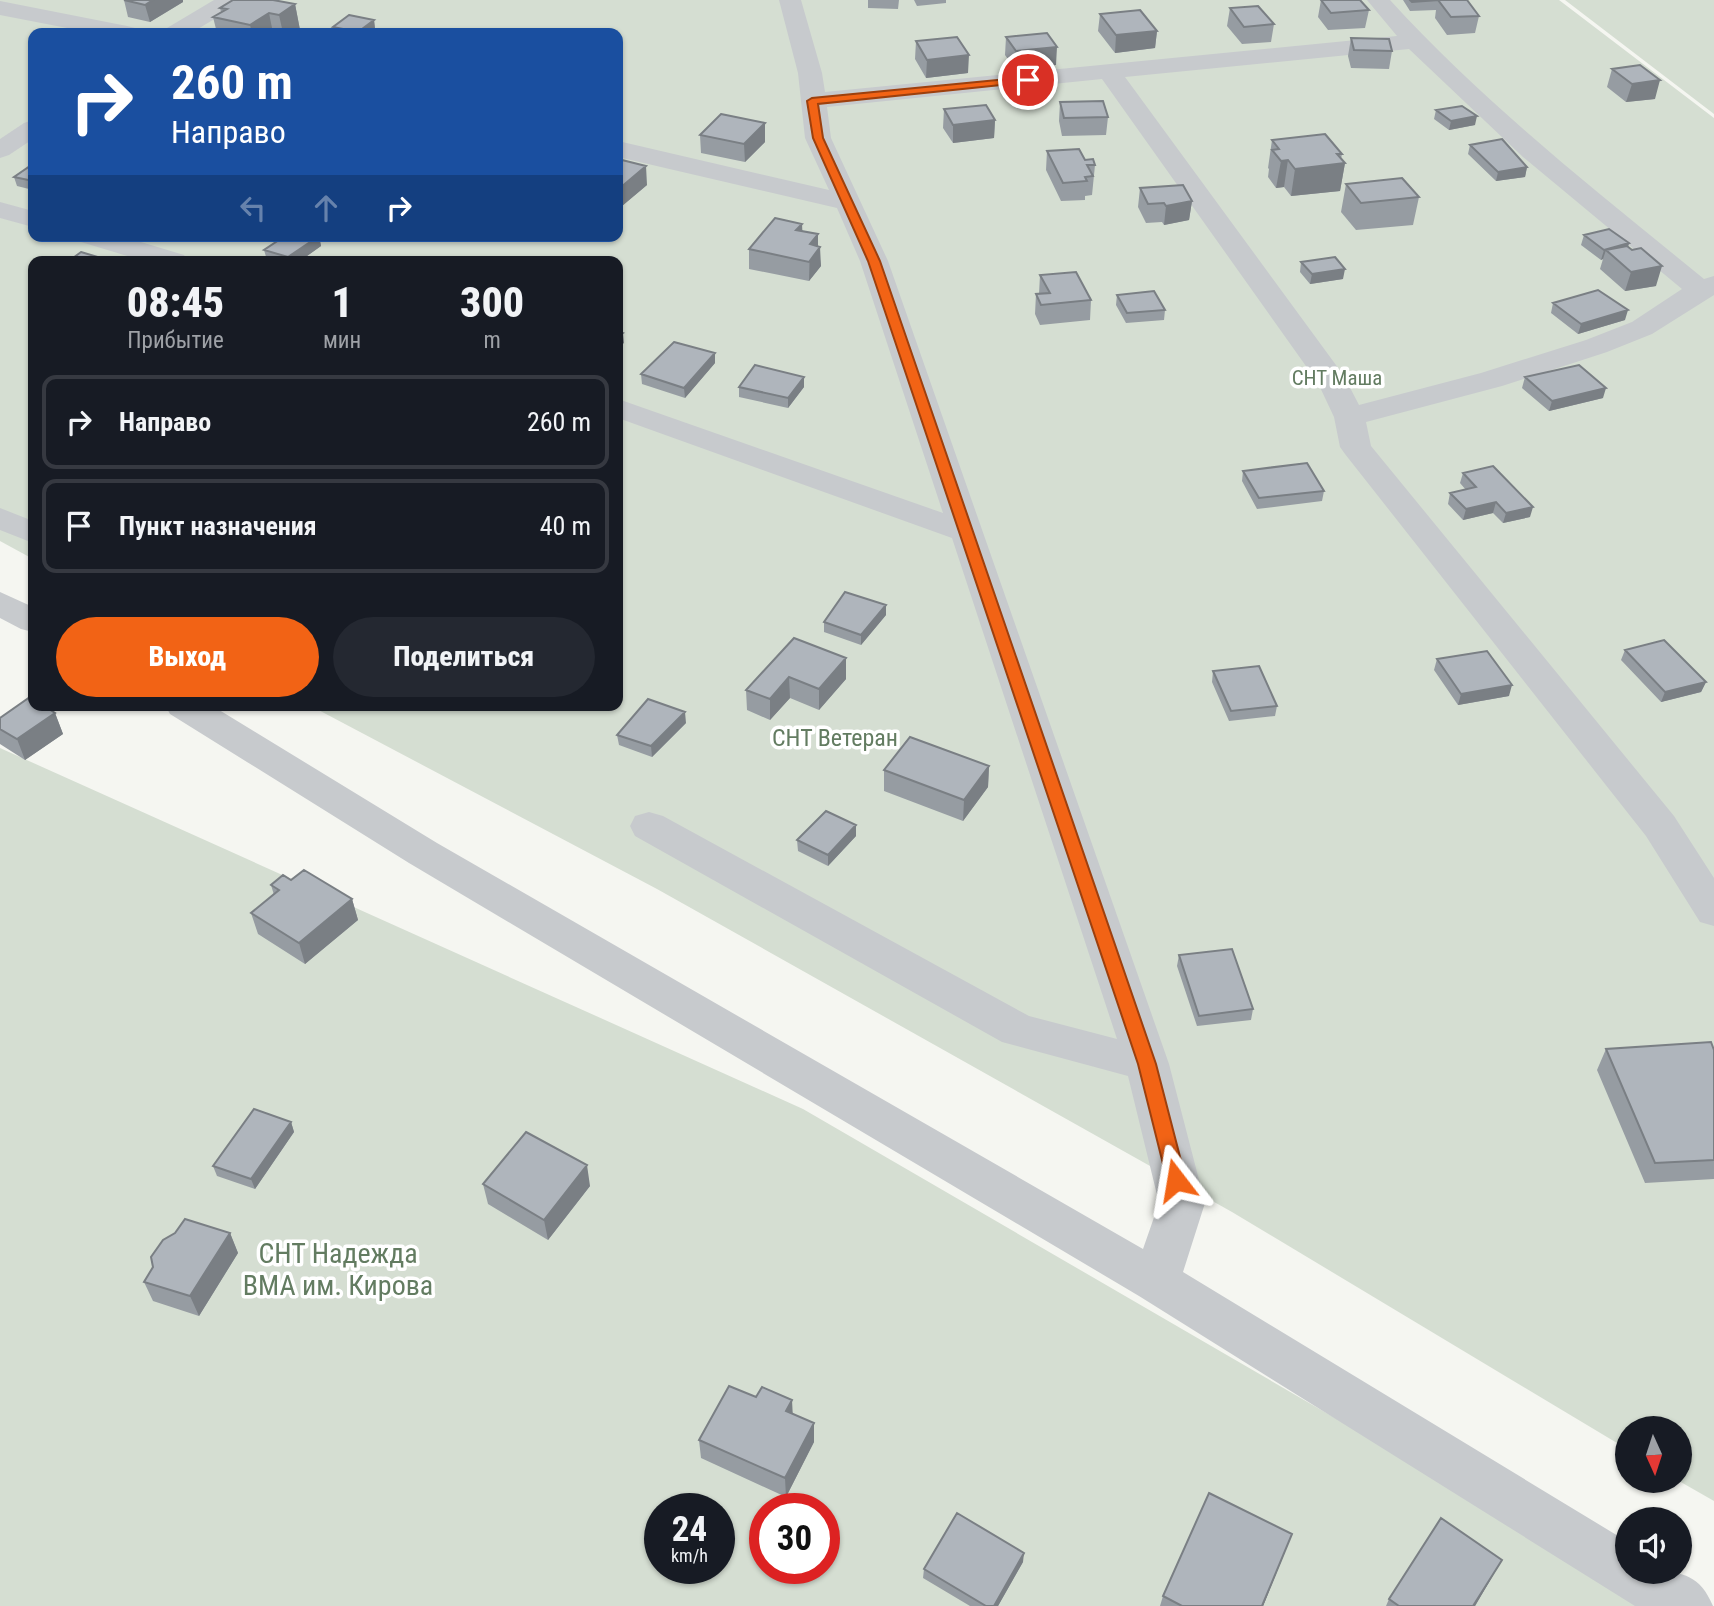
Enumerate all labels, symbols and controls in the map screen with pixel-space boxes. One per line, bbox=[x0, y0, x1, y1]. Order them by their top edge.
pin bbox=[998, 50, 1058, 110]
text: 260 m bbox=[171, 54, 293, 111]
icon: right bbox=[56, 56, 147, 147]
icon: arrive bbox=[1009, 61, 1047, 99]
text: Направо bbox=[171, 113, 286, 151]
icon: left bbox=[234, 189, 272, 227]
icon: ahead bbox=[307, 189, 345, 227]
icon: right bbox=[380, 189, 418, 227]
text: 08:45 bbox=[127, 278, 224, 327]
text: 1 bbox=[331, 278, 353, 327]
text: 300 bbox=[460, 278, 524, 327]
text: Прибытие bbox=[127, 327, 224, 354]
text: мин bbox=[323, 327, 361, 354]
text: m bbox=[483, 327, 501, 354]
park label: СНТ Маша bbox=[1292, 366, 1382, 390]
icon: right bbox=[60, 403, 98, 441]
text: Направо bbox=[119, 407, 211, 437]
text: 260 m bbox=[527, 407, 591, 437]
icon: arrive bbox=[60, 507, 98, 545]
text: Пункт назначения bbox=[119, 511, 317, 541]
text: 40 m bbox=[540, 511, 591, 541]
button: Выход bbox=[56, 617, 319, 697]
button: Поделиться bbox=[333, 617, 595, 697]
park label: СНТ Ветеран bbox=[772, 724, 898, 752]
position arrow bbox=[1139, 1143, 1213, 1217]
park label: СНТ Надежда ВМА им. Кирова bbox=[243, 1237, 433, 1302]
north arrow bbox=[1615, 1416, 1692, 1493]
map controls bbox=[1615, 1416, 1692, 1584]
speed limit sign: 30 bbox=[749, 1493, 840, 1584]
button: sound bbox=[1615, 1507, 1692, 1584]
text: 24 bbox=[672, 1509, 707, 1550]
text: km/h bbox=[671, 1545, 708, 1566]

